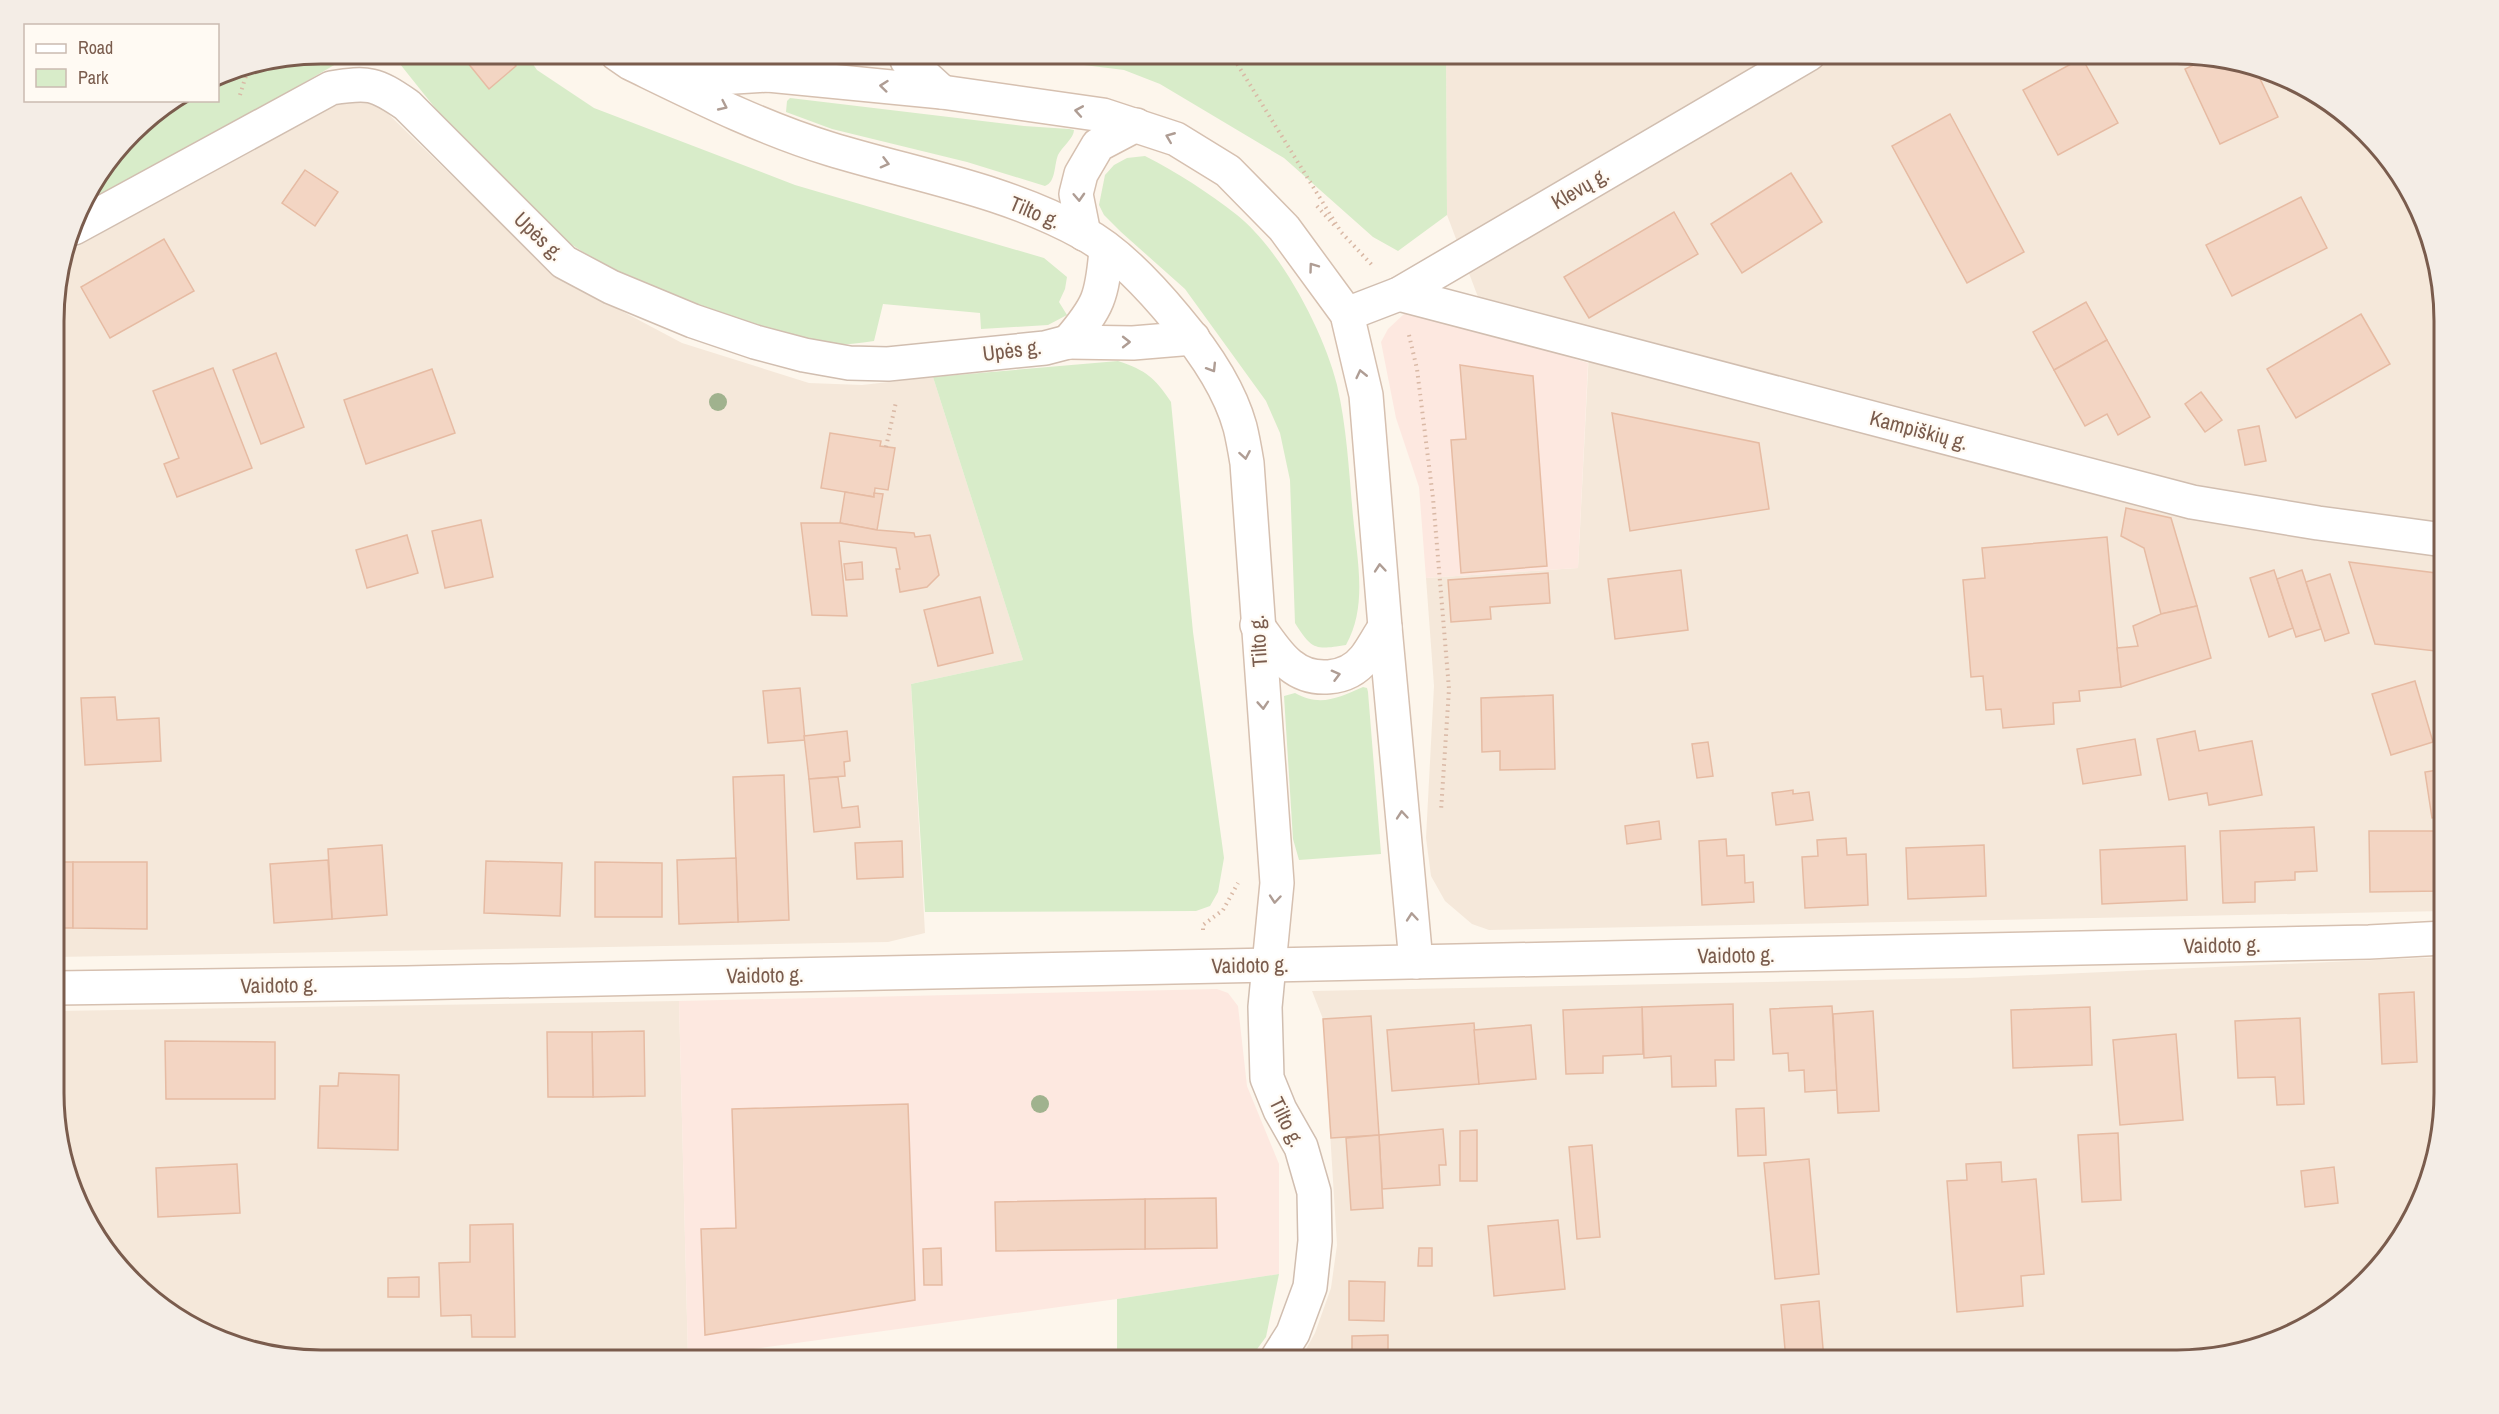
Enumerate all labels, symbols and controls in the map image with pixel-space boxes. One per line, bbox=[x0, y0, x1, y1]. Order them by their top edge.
legend bbox=[24, 24, 219, 102]
text: Road bbox=[78, 35, 113, 60]
text: Park bbox=[78, 65, 109, 90]
one-way arrow bbox=[879, 80, 888, 93]
one-way arrow bbox=[717, 99, 728, 111]
one-way arrow bbox=[1075, 105, 1084, 117]
one-way arrow bbox=[1166, 132, 1176, 145]
one-way arrow bbox=[880, 156, 890, 169]
street label: Klevų g. bbox=[1546, 160, 1614, 216]
street label: Tilto g. bbox=[1005, 188, 1065, 236]
one-way arrow bbox=[1072, 193, 1085, 202]
street label: Upės g. bbox=[508, 205, 570, 267]
one-way arrow bbox=[1309, 262, 1320, 273]
street label: Upės g. bbox=[981, 332, 1043, 368]
one-way arrow bbox=[1122, 336, 1131, 348]
one-way arrow bbox=[1204, 362, 1216, 372]
one-way arrow bbox=[1356, 370, 1369, 380]
street label: Kampiškių g. bbox=[1867, 403, 1971, 457]
one-way arrow bbox=[1238, 449, 1251, 459]
one-way arrow bbox=[1374, 564, 1387, 573]
street label: Tilto g. bbox=[1242, 614, 1274, 668]
one-way arrow bbox=[1331, 670, 1341, 683]
one-way arrow bbox=[1256, 700, 1269, 709]
one-way arrow bbox=[1396, 810, 1409, 819]
one-way arrow bbox=[1269, 895, 1282, 904]
one-way arrow bbox=[1406, 913, 1419, 922]
street label: Vaidoto g. bbox=[2183, 930, 2261, 960]
street label: Vaidoto g. bbox=[1697, 940, 1775, 970]
street label: Vaidoto g. bbox=[1211, 950, 1289, 980]
street label: Vaidoto g. bbox=[726, 960, 804, 990]
street label: Vaidoto g. bbox=[240, 970, 318, 1000]
street label: Tilto g. bbox=[1263, 1092, 1311, 1152]

